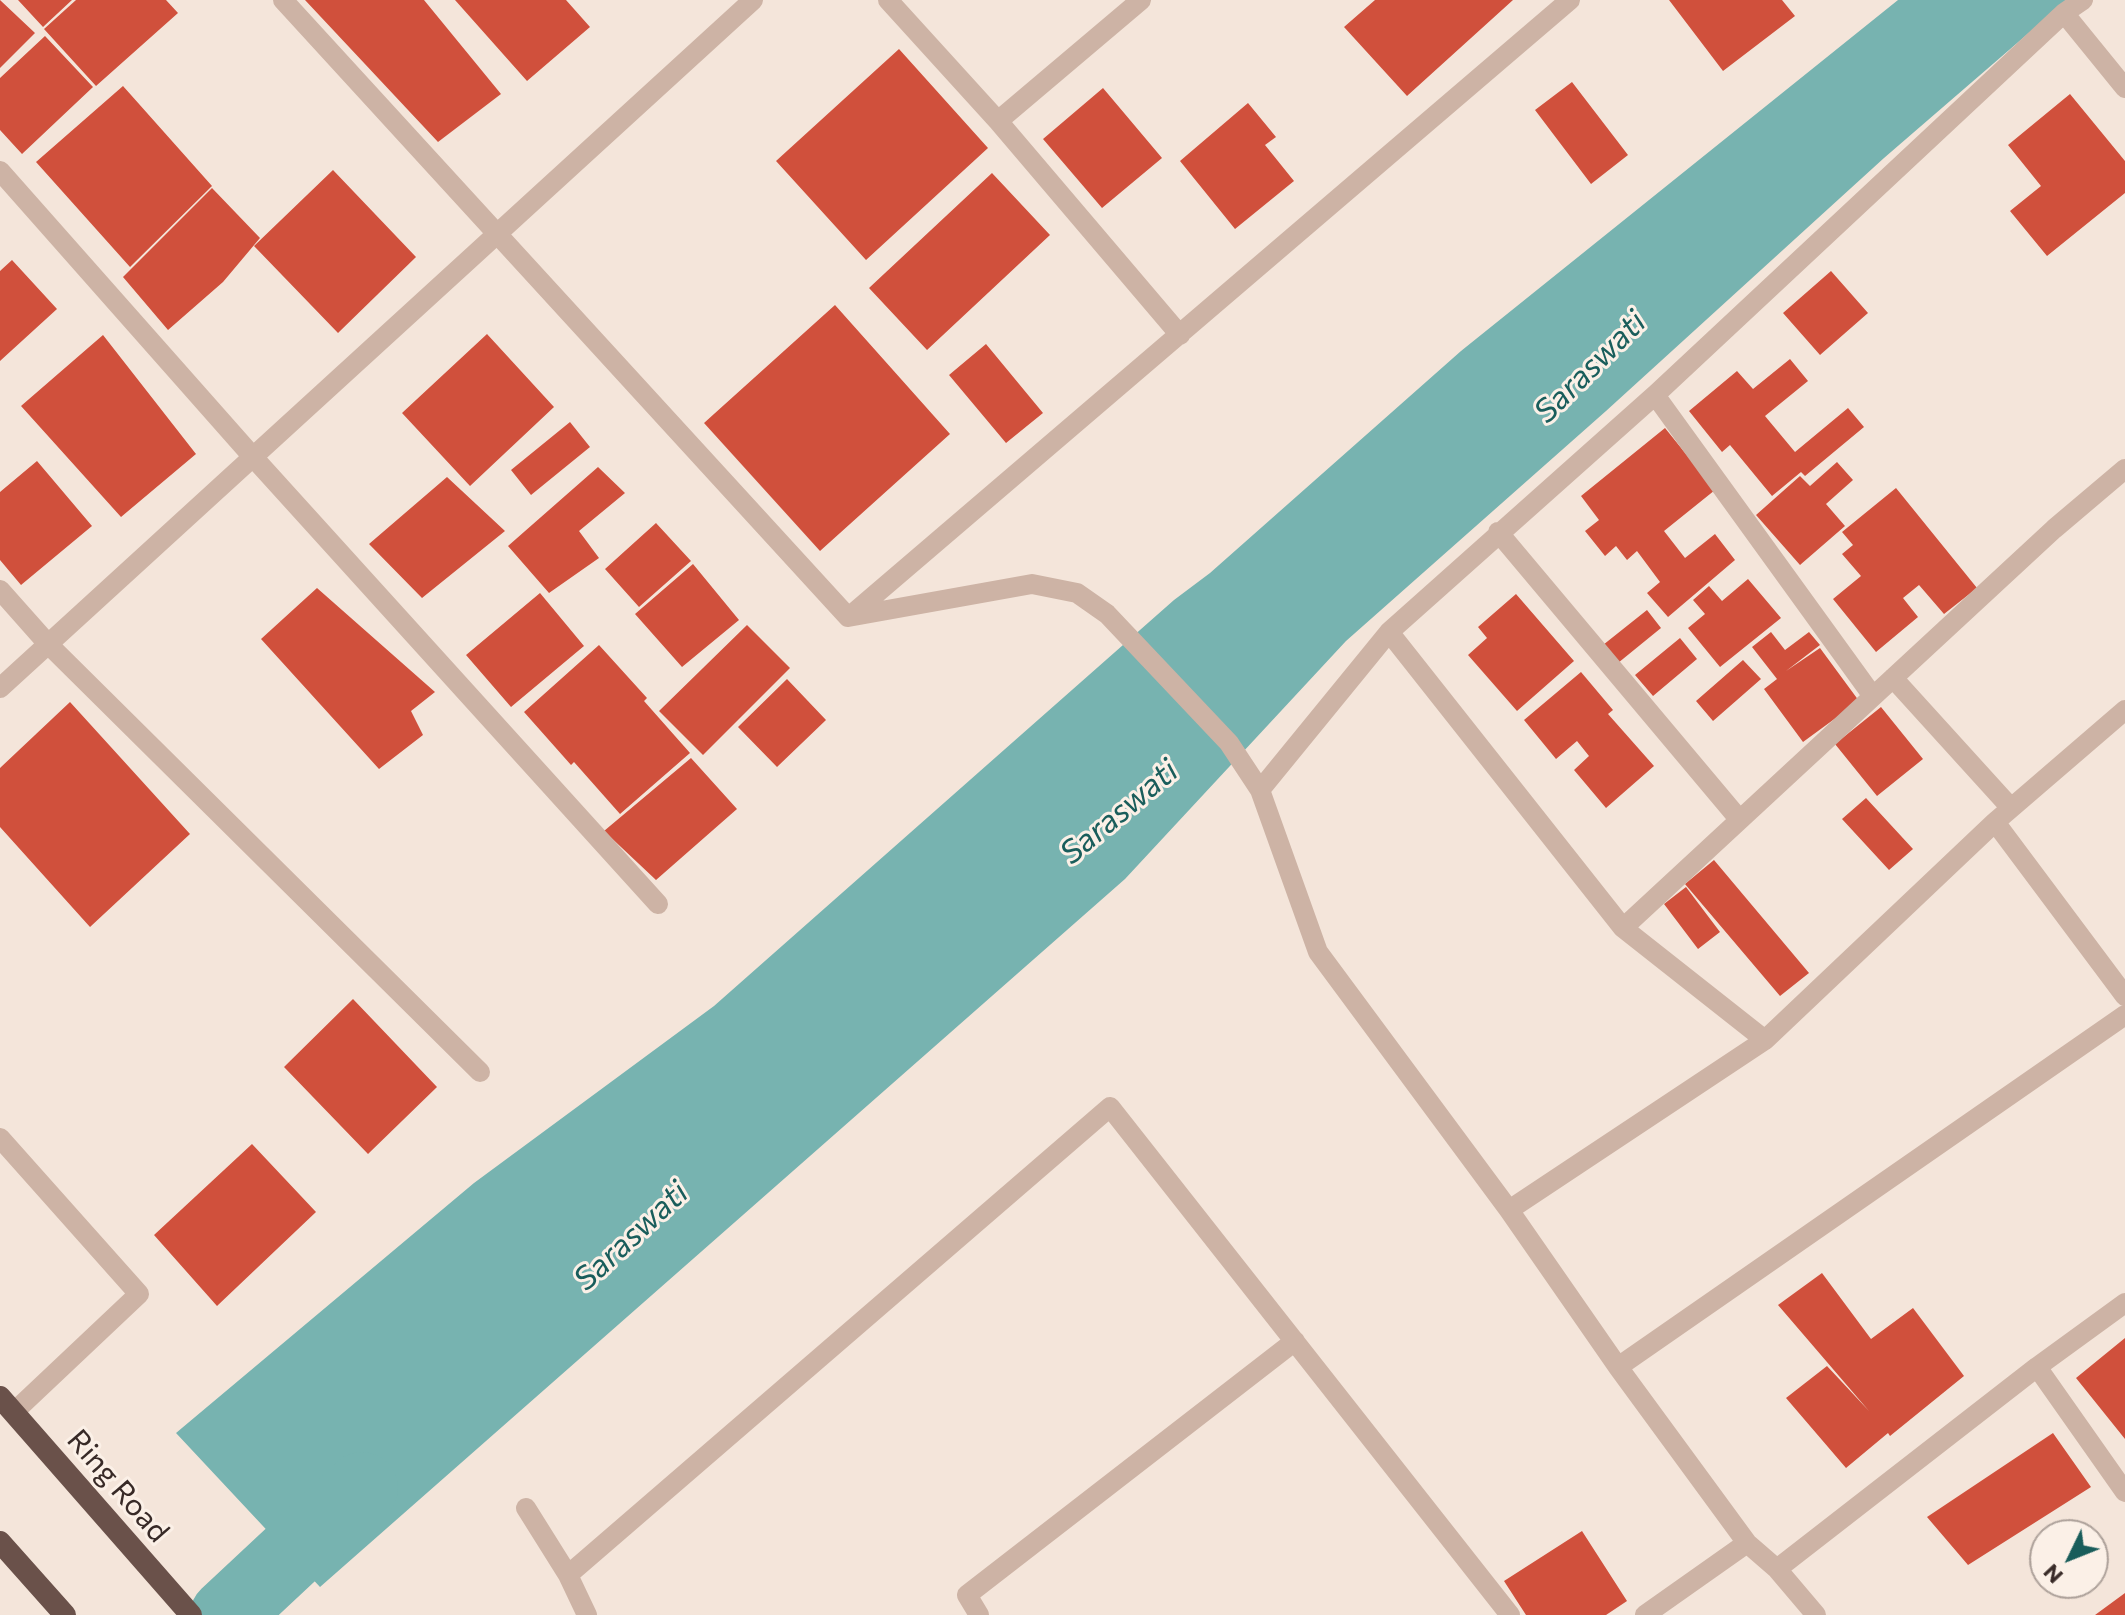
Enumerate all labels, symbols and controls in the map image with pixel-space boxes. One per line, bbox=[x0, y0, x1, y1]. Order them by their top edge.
water label: Saraswati bbox=[1526, 303, 1654, 431]
water label: Saraswati bbox=[1052, 752, 1186, 872]
water label: Saraswati bbox=[566, 1174, 696, 1298]
street label: Ring Road bbox=[59, 1422, 177, 1550]
north arrow bbox=[2029, 1519, 2109, 1599]
text: N bbox=[2037, 1559, 2068, 1590]

